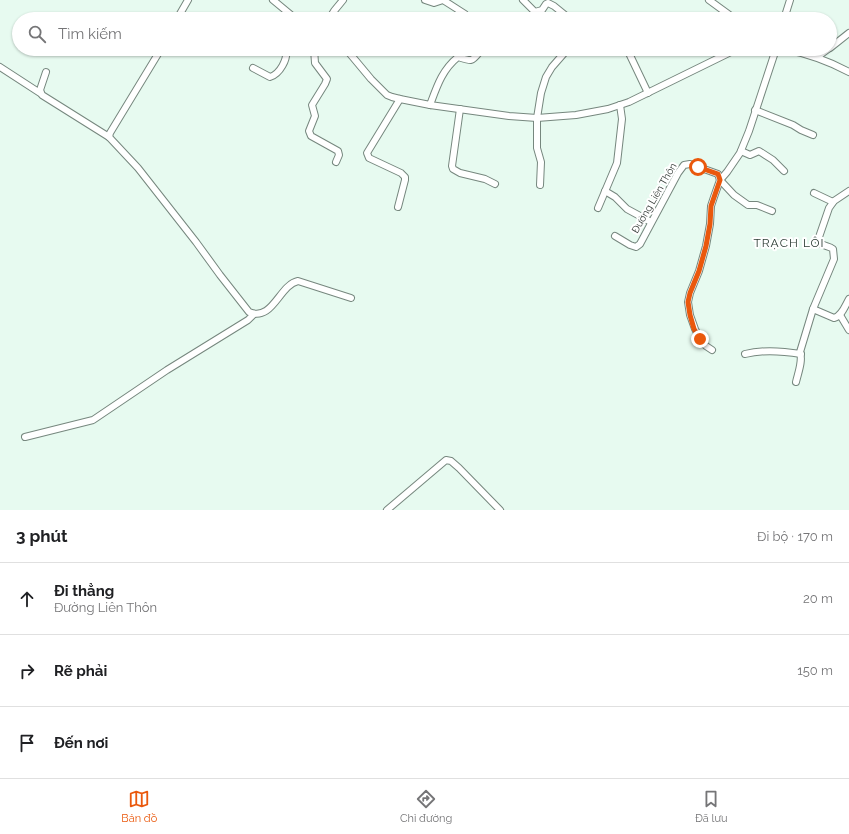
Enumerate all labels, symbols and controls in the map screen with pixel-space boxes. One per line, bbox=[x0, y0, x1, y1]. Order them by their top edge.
search box bbox=[12, 12, 837, 56]
icon: search bbox=[26, 23, 48, 45]
text: Tìm kiếm bbox=[58, 25, 122, 43]
route start bbox=[689, 158, 707, 176]
street label: Đường Liên Thôn bbox=[629, 161, 679, 235]
district label: TRẠCH LÔI bbox=[753, 236, 825, 250]
route end bbox=[691, 330, 709, 348]
text: 3 phút bbox=[16, 526, 68, 546]
text: Đi bộ · 170 m bbox=[757, 529, 833, 544]
text: Đi thẳng bbox=[54, 582, 114, 600]
icon: ahead bbox=[16, 588, 38, 610]
text: 20 m bbox=[803, 591, 833, 606]
text: Đường Liên Thôn bbox=[54, 600, 157, 615]
icon: right bbox=[16, 660, 38, 682]
text: Rẽ phải bbox=[54, 662, 107, 680]
text: 150 m bbox=[797, 663, 833, 678]
icon: arrive bbox=[16, 732, 38, 754]
text: Đến nơi bbox=[54, 734, 108, 752]
tab: Bản đồ bbox=[121, 788, 157, 825]
tab: Chỉ đường bbox=[400, 788, 452, 825]
tab: Đã lưu bbox=[695, 788, 728, 825]

